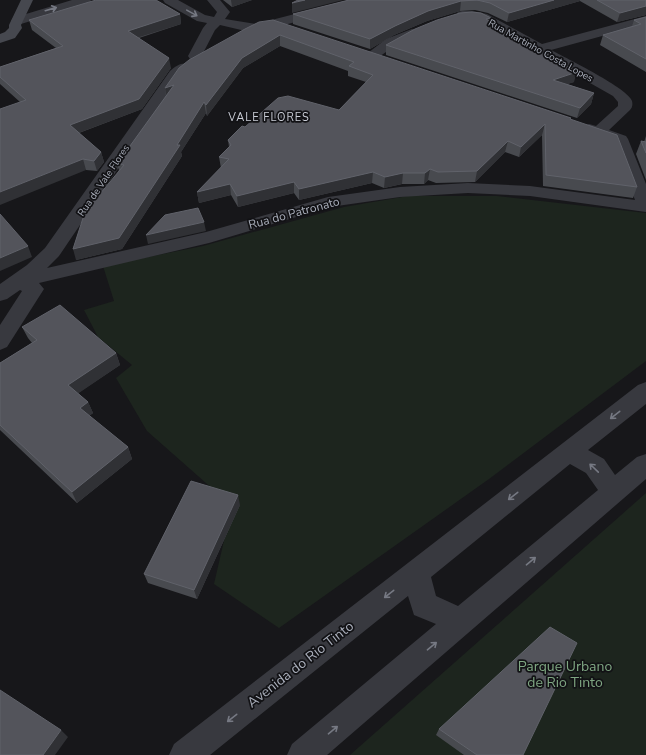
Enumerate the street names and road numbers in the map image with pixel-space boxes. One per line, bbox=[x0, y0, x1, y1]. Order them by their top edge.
street label: Rua Martinho Costa Lopes bbox=[485, 16, 596, 86]
street label: Rua de Vale Flores bbox=[75, 142, 133, 219]
street label: Rua do Patronato bbox=[247, 193, 342, 233]
street label: Avenida do Rio Tinto bbox=[243, 617, 358, 712]

